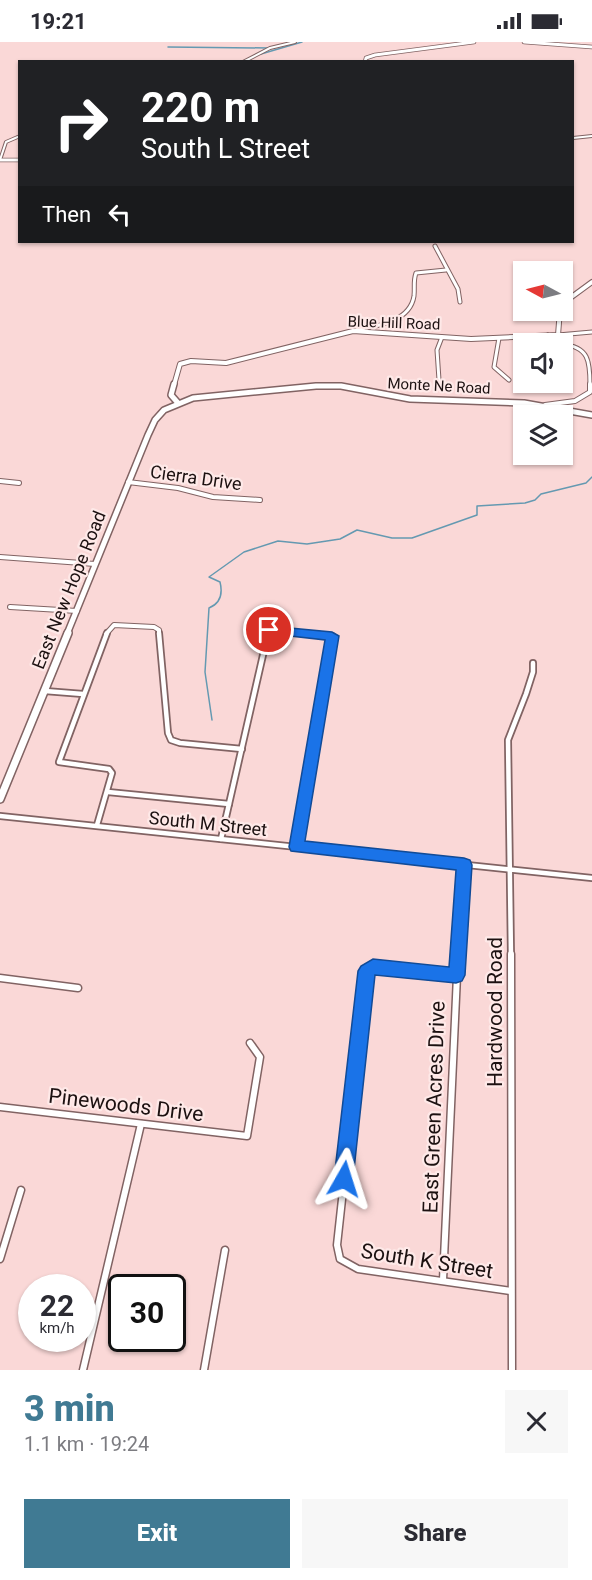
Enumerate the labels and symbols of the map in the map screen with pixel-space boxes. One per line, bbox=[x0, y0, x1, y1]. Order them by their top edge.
north arrow bbox=[513, 261, 573, 321]
street label: Blue Hill Road bbox=[347, 312, 441, 334]
street label: Monte Ne Road bbox=[387, 374, 491, 398]
street label: Cierra Drive bbox=[149, 461, 243, 494]
street label: East New Hope Road bbox=[27, 508, 110, 672]
pin bbox=[243, 604, 294, 655]
street label: South M Street bbox=[148, 807, 268, 840]
street label: Hardwood Road bbox=[483, 937, 507, 1087]
street label: East Green Acres Drive bbox=[418, 1000, 450, 1214]
street label: Pinewoods Drive bbox=[47, 1084, 205, 1126]
position arrow bbox=[312, 1147, 376, 1211]
street label: South K Street bbox=[359, 1239, 495, 1283]
speed limit sign: 30 bbox=[108, 1274, 186, 1352]

